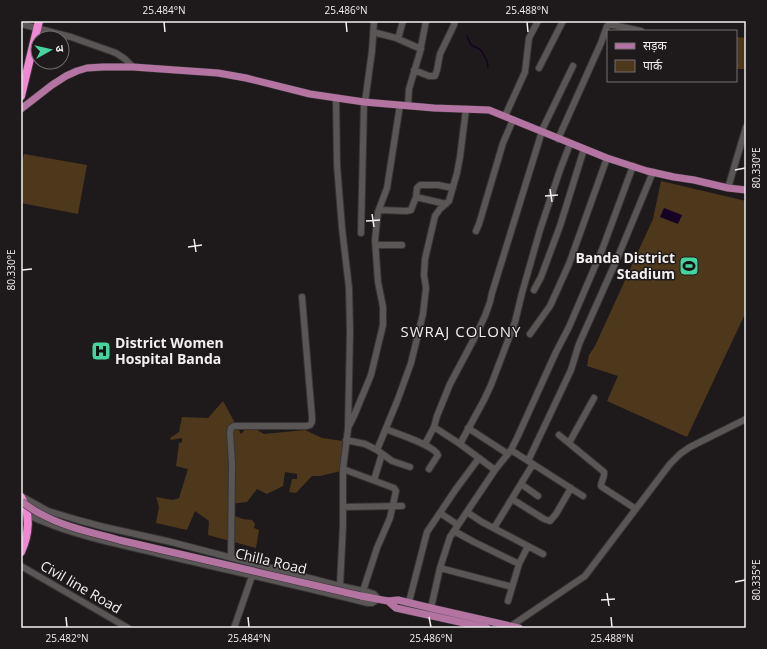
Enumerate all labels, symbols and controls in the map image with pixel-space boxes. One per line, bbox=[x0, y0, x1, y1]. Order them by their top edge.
text: 25.484°N bbox=[142, 3, 186, 17]
text: 25.486°N bbox=[324, 3, 368, 17]
text: 25.488°N bbox=[505, 3, 549, 17]
north arrow bbox=[30, 30, 70, 70]
legend bbox=[607, 30, 737, 82]
text: सड़क bbox=[643, 37, 668, 54]
text: उ bbox=[53, 44, 68, 53]
text: पार्क bbox=[643, 57, 663, 74]
text: 80.330°E bbox=[749, 147, 763, 189]
place label: Banda District Stadium bbox=[575, 248, 675, 283]
text: 80.330°E bbox=[4, 249, 18, 291]
sports icon: Banda District Stadium bbox=[678, 255, 700, 277]
district label: SWRAJ COLONY bbox=[400, 321, 522, 341]
place label: District Women Hospital Banda bbox=[115, 333, 224, 368]
hospital icon: District Women Hospital Banda bbox=[90, 340, 112, 362]
street label: Chilla Road bbox=[233, 543, 309, 578]
street label: Civil line Road bbox=[37, 556, 125, 617]
text: 80.335°E bbox=[749, 559, 763, 601]
text: 25.482°N bbox=[45, 631, 89, 645]
text: 25.484°N bbox=[227, 631, 271, 645]
text: 25.486°N bbox=[409, 631, 453, 645]
text: 25.488°N bbox=[590, 631, 634, 645]

